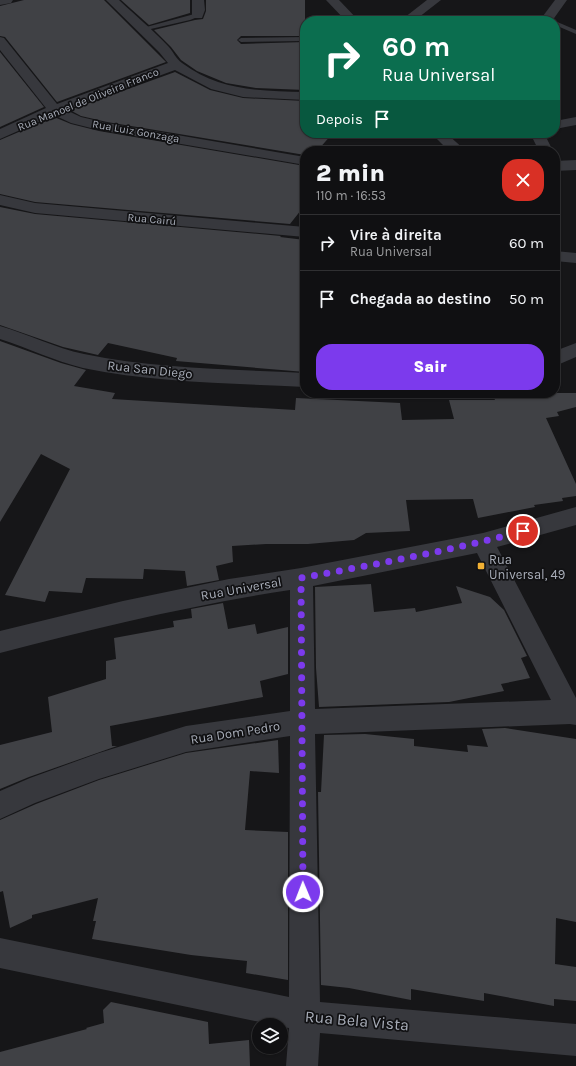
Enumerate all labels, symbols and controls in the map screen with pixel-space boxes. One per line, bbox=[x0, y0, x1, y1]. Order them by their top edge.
text: 60 m bbox=[382, 30, 450, 63]
icon: right bbox=[316, 32, 368, 84]
text: Rua Universal bbox=[382, 64, 495, 86]
street label: Rua Manoel de Oliveira Franco bbox=[16, 65, 161, 134]
icon: arrive bbox=[371, 108, 393, 130]
text: Depois bbox=[316, 110, 363, 128]
street label: Rua Luiz Gonzaga bbox=[91, 117, 181, 146]
text: 2 min bbox=[316, 159, 385, 187]
button: close bbox=[502, 159, 544, 201]
text: 110 m · 16:53 bbox=[316, 188, 386, 203]
street label: Rua Cairú bbox=[127, 211, 177, 228]
text: Vire à direita bbox=[350, 226, 442, 244]
icon: right bbox=[316, 232, 338, 254]
text: 60 m bbox=[509, 234, 544, 252]
text: Rua Universal bbox=[350, 244, 432, 259]
icon: arrive bbox=[316, 288, 338, 310]
text: Chegada ao destino bbox=[350, 290, 491, 308]
text: 50 m bbox=[509, 290, 544, 308]
button: Sair bbox=[316, 344, 544, 390]
street label: Rua San Diego bbox=[107, 358, 193, 381]
pin bbox=[506, 514, 540, 548]
icon: arrive bbox=[512, 520, 534, 542]
place label: Rua Universal, 49 bbox=[489, 552, 565, 582]
marker: Rua Universal, 49 bbox=[476, 561, 486, 571]
street label: Rua Universal bbox=[199, 574, 283, 603]
street label: Rua Dom Pedro bbox=[189, 718, 281, 747]
position arrow bbox=[282, 871, 324, 913]
street label: Rua Bela Vista bbox=[304, 1006, 410, 1035]
map controls bbox=[252, 1018, 288, 1054]
button: layers bbox=[252, 1018, 288, 1054]

